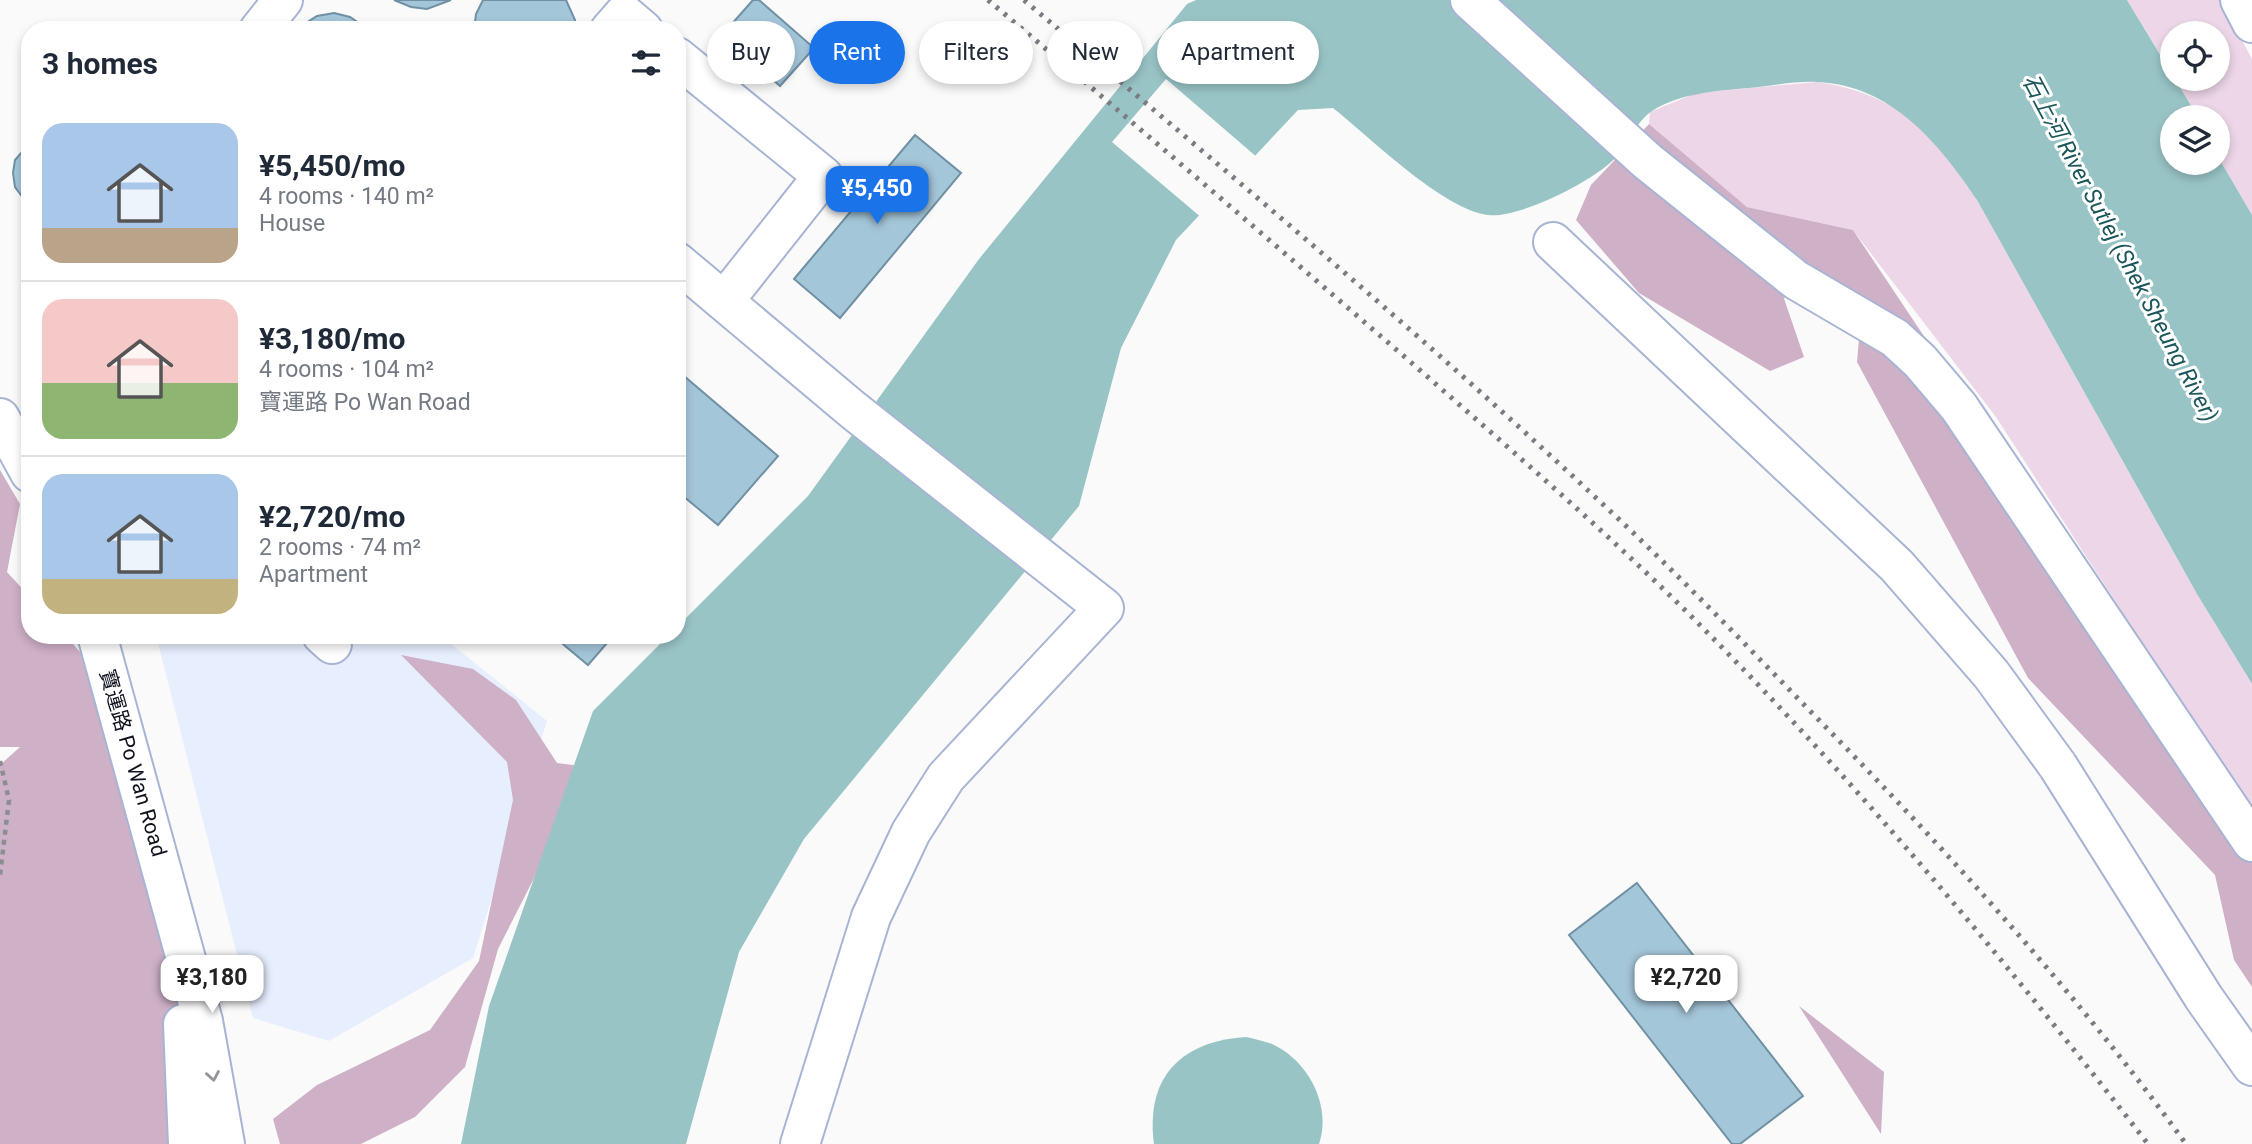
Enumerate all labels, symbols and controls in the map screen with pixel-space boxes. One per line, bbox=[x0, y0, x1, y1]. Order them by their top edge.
chip: Buy bbox=[707, 21, 795, 84]
chip: Rent bbox=[809, 21, 905, 84]
chip: Filters bbox=[919, 21, 1033, 84]
chip: New bbox=[1047, 21, 1143, 84]
chip: Apartment bbox=[1157, 21, 1319, 84]
map controls bbox=[2160, 21, 2230, 175]
button: locate bbox=[2160, 21, 2230, 91]
icon: filters bbox=[627, 44, 665, 82]
text: 3 homes bbox=[42, 46, 158, 81]
water label: 石上河 River Sutlej (Shek Sheung River) bbox=[2017, 70, 2223, 426]
button: layers bbox=[2160, 105, 2230, 175]
text: ¥5,450/mo bbox=[259, 148, 405, 183]
icon: home bbox=[98, 151, 182, 235]
pin: ¥5,450 bbox=[820, 166, 934, 226]
text: ¥5,450 bbox=[842, 175, 912, 202]
text: 4 rooms · 140 m² bbox=[259, 183, 434, 210]
text: House bbox=[259, 210, 325, 237]
text: ¥3,180/mo bbox=[259, 321, 405, 356]
icon: home bbox=[98, 327, 182, 411]
text: 4 rooms · 104 m² bbox=[259, 356, 434, 383]
text: 寶運路 Po Wan Road bbox=[259, 389, 471, 416]
text: ¥2,720/mo bbox=[259, 499, 405, 534]
icon: home bbox=[98, 502, 182, 586]
text: 2 rooms · 74 m² bbox=[259, 534, 421, 561]
text: Apartment bbox=[259, 561, 368, 588]
street label: 寶運路 Po Wan Road bbox=[95, 667, 171, 859]
pin: ¥3,180 bbox=[155, 956, 269, 1015]
pin: ¥2,720 bbox=[1629, 956, 1743, 1015]
text: ¥3,180 bbox=[177, 964, 247, 991]
text: ¥2,720 bbox=[1651, 964, 1721, 991]
one-way arrow bbox=[205, 1070, 220, 1082]

